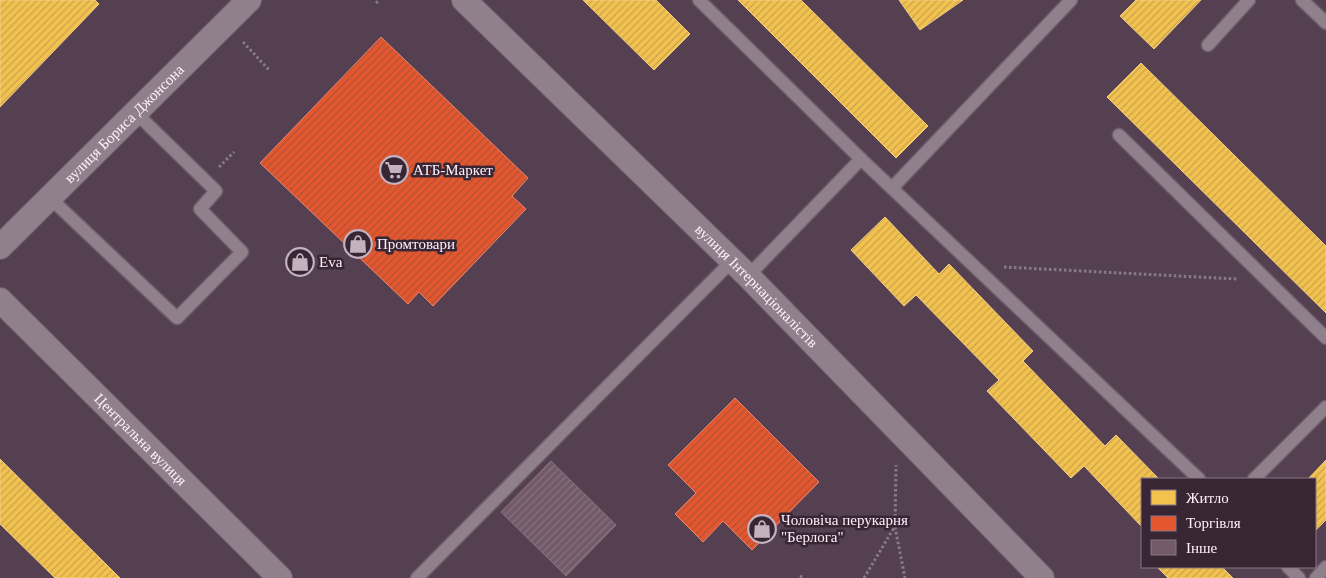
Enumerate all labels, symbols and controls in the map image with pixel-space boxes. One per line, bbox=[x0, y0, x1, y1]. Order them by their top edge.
street label: вулиця Бориса Джонсона bbox=[61, 61, 187, 186]
supermarket icon: АТБ-Маркет bbox=[379, 155, 409, 185]
place label: АТБ-Маркет bbox=[413, 162, 493, 178]
street label: вулиця Інтернаціоналістів bbox=[692, 221, 821, 351]
shop icon: Промтовари bbox=[343, 229, 373, 259]
place label: Промтовари bbox=[377, 236, 455, 252]
shop icon: Eva bbox=[285, 247, 315, 277]
place label: Eva bbox=[319, 254, 343, 270]
street label: Центральна вулиця bbox=[91, 390, 190, 489]
legend bbox=[1141, 478, 1316, 568]
text: Житло bbox=[1186, 490, 1229, 506]
place label: Чоловіча перукарня "Берлога" bbox=[781, 512, 908, 545]
shop icon: Чоловіча перукарня "Берлога" bbox=[747, 514, 777, 544]
text: Торгівля bbox=[1186, 515, 1241, 531]
text: Інше bbox=[1186, 540, 1218, 556]

